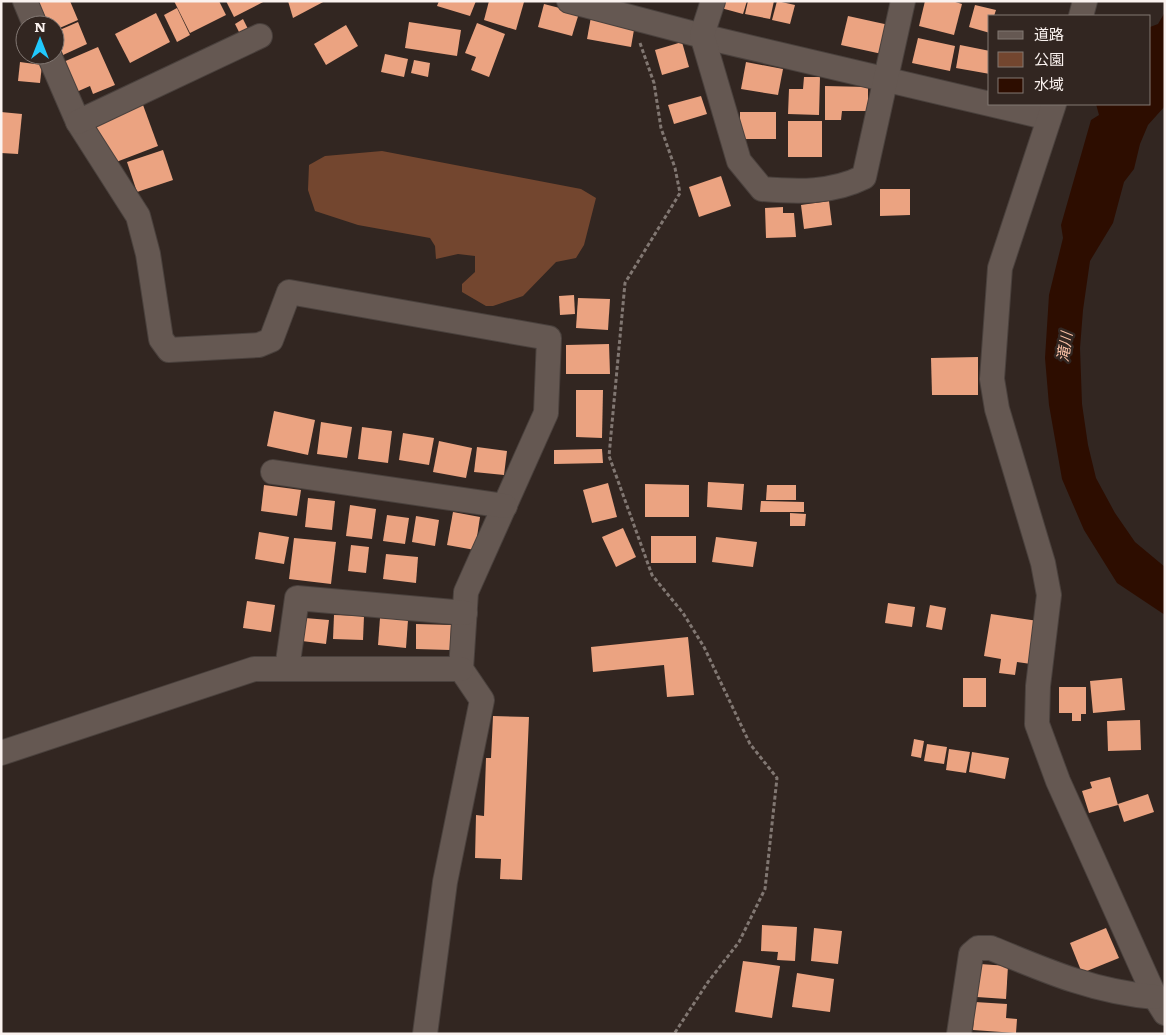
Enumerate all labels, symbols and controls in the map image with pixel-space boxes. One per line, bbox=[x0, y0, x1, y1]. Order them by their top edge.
north arrow bbox=[15, 15, 65, 65]
legend bbox=[988, 15, 1151, 105]
text: N bbox=[34, 16, 46, 36]
text: 道路 bbox=[1034, 22, 1064, 45]
text: 公園 bbox=[1034, 47, 1064, 70]
text: 水域 bbox=[1034, 72, 1064, 95]
water label: 滝川 bbox=[1050, 328, 1077, 363]

